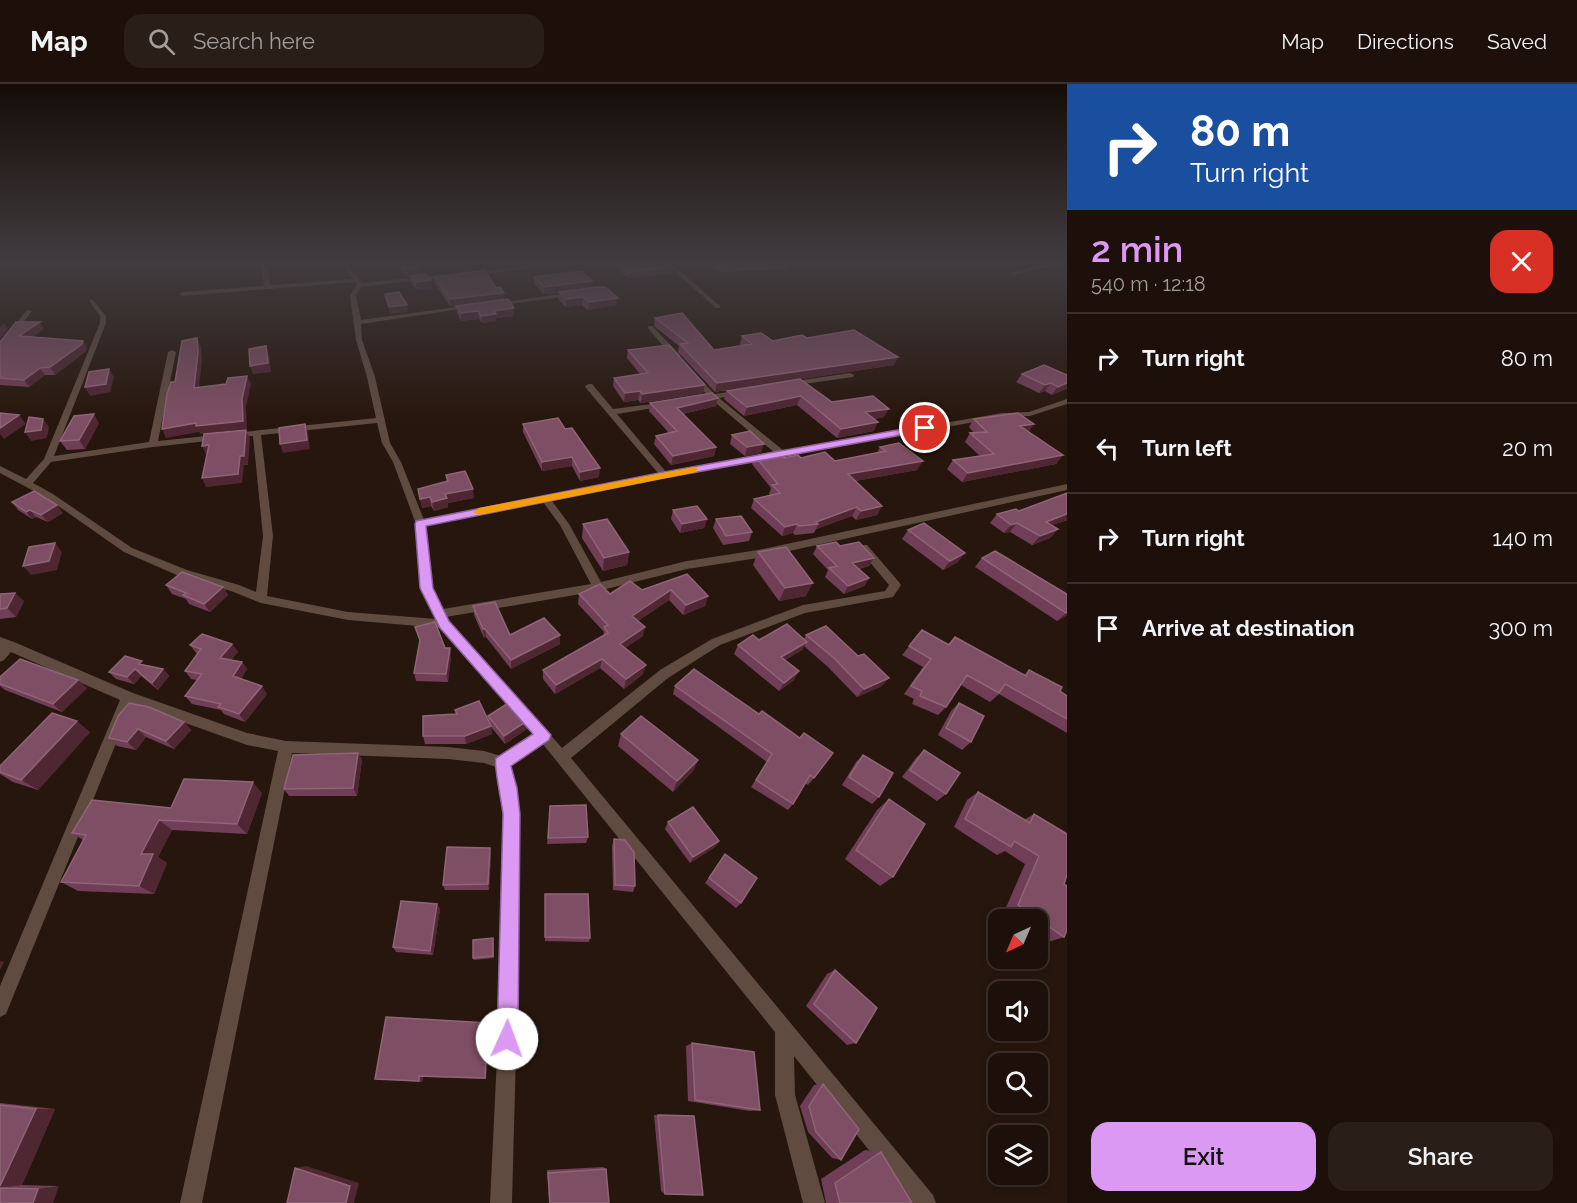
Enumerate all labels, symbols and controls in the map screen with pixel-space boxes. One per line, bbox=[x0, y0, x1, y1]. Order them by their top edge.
search box bbox=[124, 14, 544, 68]
text: Map bbox=[30, 25, 88, 58]
icon: search bbox=[145, 25, 178, 58]
text: Search here bbox=[193, 28, 315, 54]
text: Map bbox=[1281, 29, 1324, 54]
text: Directions bbox=[1357, 29, 1454, 54]
text: Saved bbox=[1487, 29, 1547, 54]
text: 80 m bbox=[1190, 107, 1290, 156]
icon: right bbox=[1091, 108, 1169, 186]
text: Turn right bbox=[1190, 157, 1309, 188]
text: 2 min bbox=[1091, 228, 1183, 270]
button: close bbox=[1490, 230, 1553, 293]
text: 540 m · 12:18 bbox=[1091, 272, 1206, 296]
icon: right bbox=[1091, 342, 1124, 375]
text: Turn right bbox=[1142, 345, 1245, 371]
text: 80 m bbox=[1501, 345, 1553, 371]
pin bbox=[899, 402, 950, 453]
icon: arrive bbox=[908, 411, 941, 444]
icon: left bbox=[1091, 432, 1124, 465]
text: Turn left bbox=[1142, 435, 1232, 461]
text: 20 m bbox=[1502, 435, 1553, 461]
icon: right bbox=[1091, 522, 1124, 555]
text: Turn right bbox=[1142, 525, 1245, 551]
text: 140 m bbox=[1492, 525, 1553, 551]
icon: arrive bbox=[1091, 612, 1124, 645]
text: Arrive at destination bbox=[1142, 615, 1355, 641]
text: 300 m bbox=[1488, 615, 1553, 641]
north arrow bbox=[988, 909, 1048, 969]
map controls bbox=[988, 909, 1048, 1185]
button: sound bbox=[988, 981, 1048, 1041]
position arrow bbox=[475, 1007, 539, 1071]
button: search bbox=[988, 1053, 1048, 1113]
button: Exit bbox=[1091, 1122, 1316, 1191]
button: Share bbox=[1328, 1122, 1553, 1191]
button: layers bbox=[988, 1125, 1048, 1185]

